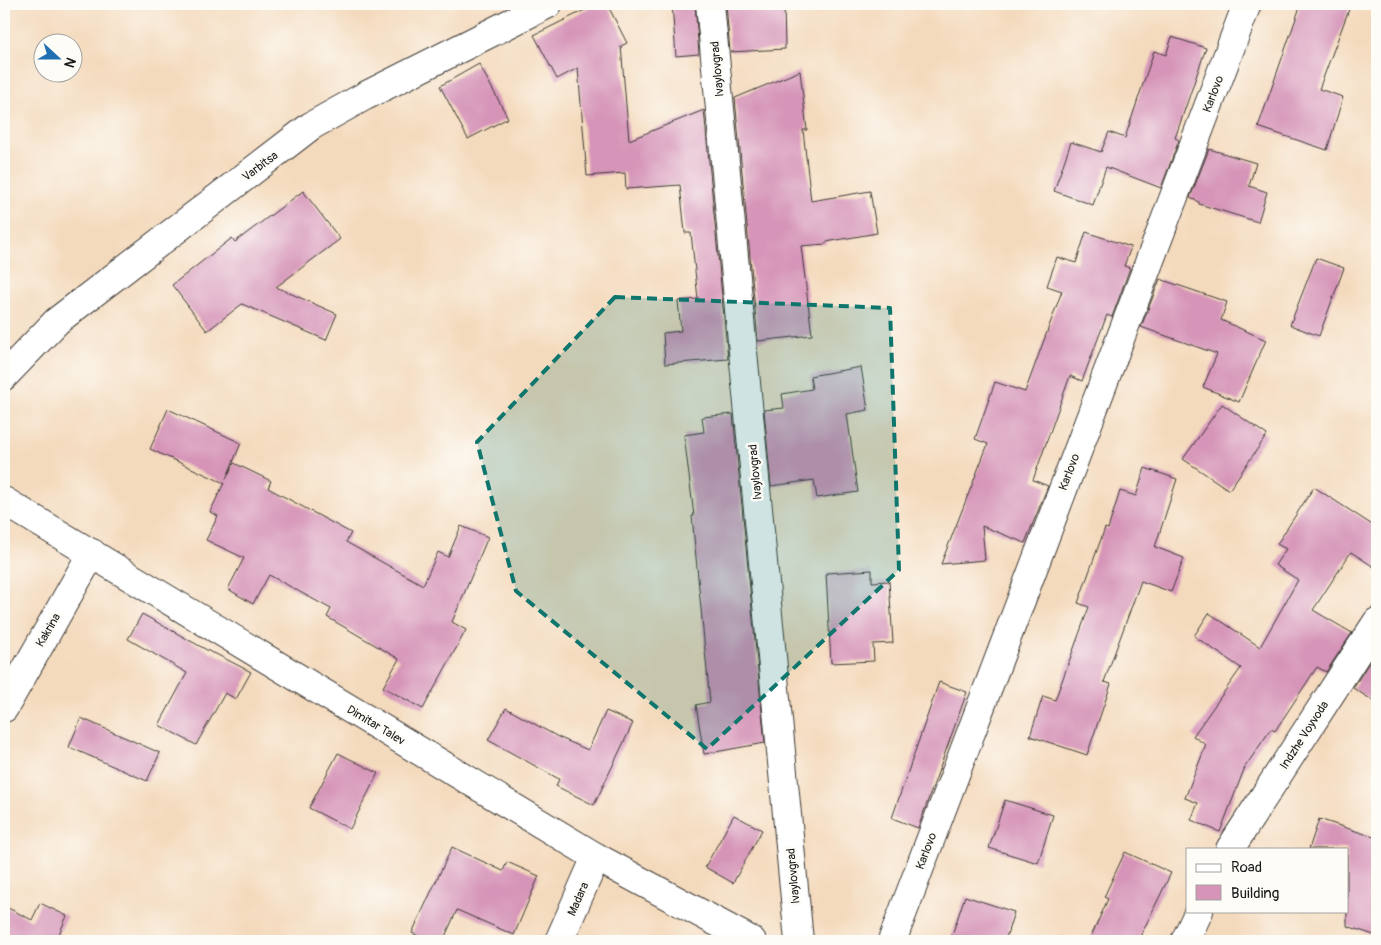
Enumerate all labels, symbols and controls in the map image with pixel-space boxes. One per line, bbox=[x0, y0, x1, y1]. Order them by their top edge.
north arrow bbox=[32, 32, 82, 82]
street label: Ivaylovgrad bbox=[708, 40, 727, 97]
text: N bbox=[60, 55, 79, 70]
street label: Karlovo bbox=[1200, 73, 1228, 115]
street label: Varbitsa bbox=[239, 148, 281, 185]
street label: Ivaylovgrad bbox=[746, 443, 765, 500]
street label: Karlovo bbox=[1056, 451, 1084, 493]
street label: Kakrina bbox=[33, 610, 64, 650]
street label: Indzhe Voyvoda bbox=[1277, 698, 1332, 772]
street label: Dimitar Talev bbox=[344, 702, 408, 749]
street label: Karlovo bbox=[913, 830, 941, 872]
street label: Ivaylovgrad bbox=[784, 847, 803, 904]
legend bbox=[1186, 848, 1348, 912]
text: Road bbox=[1231, 858, 1262, 877]
street label: Madara bbox=[564, 880, 593, 918]
text: Building bbox=[1231, 884, 1279, 903]

